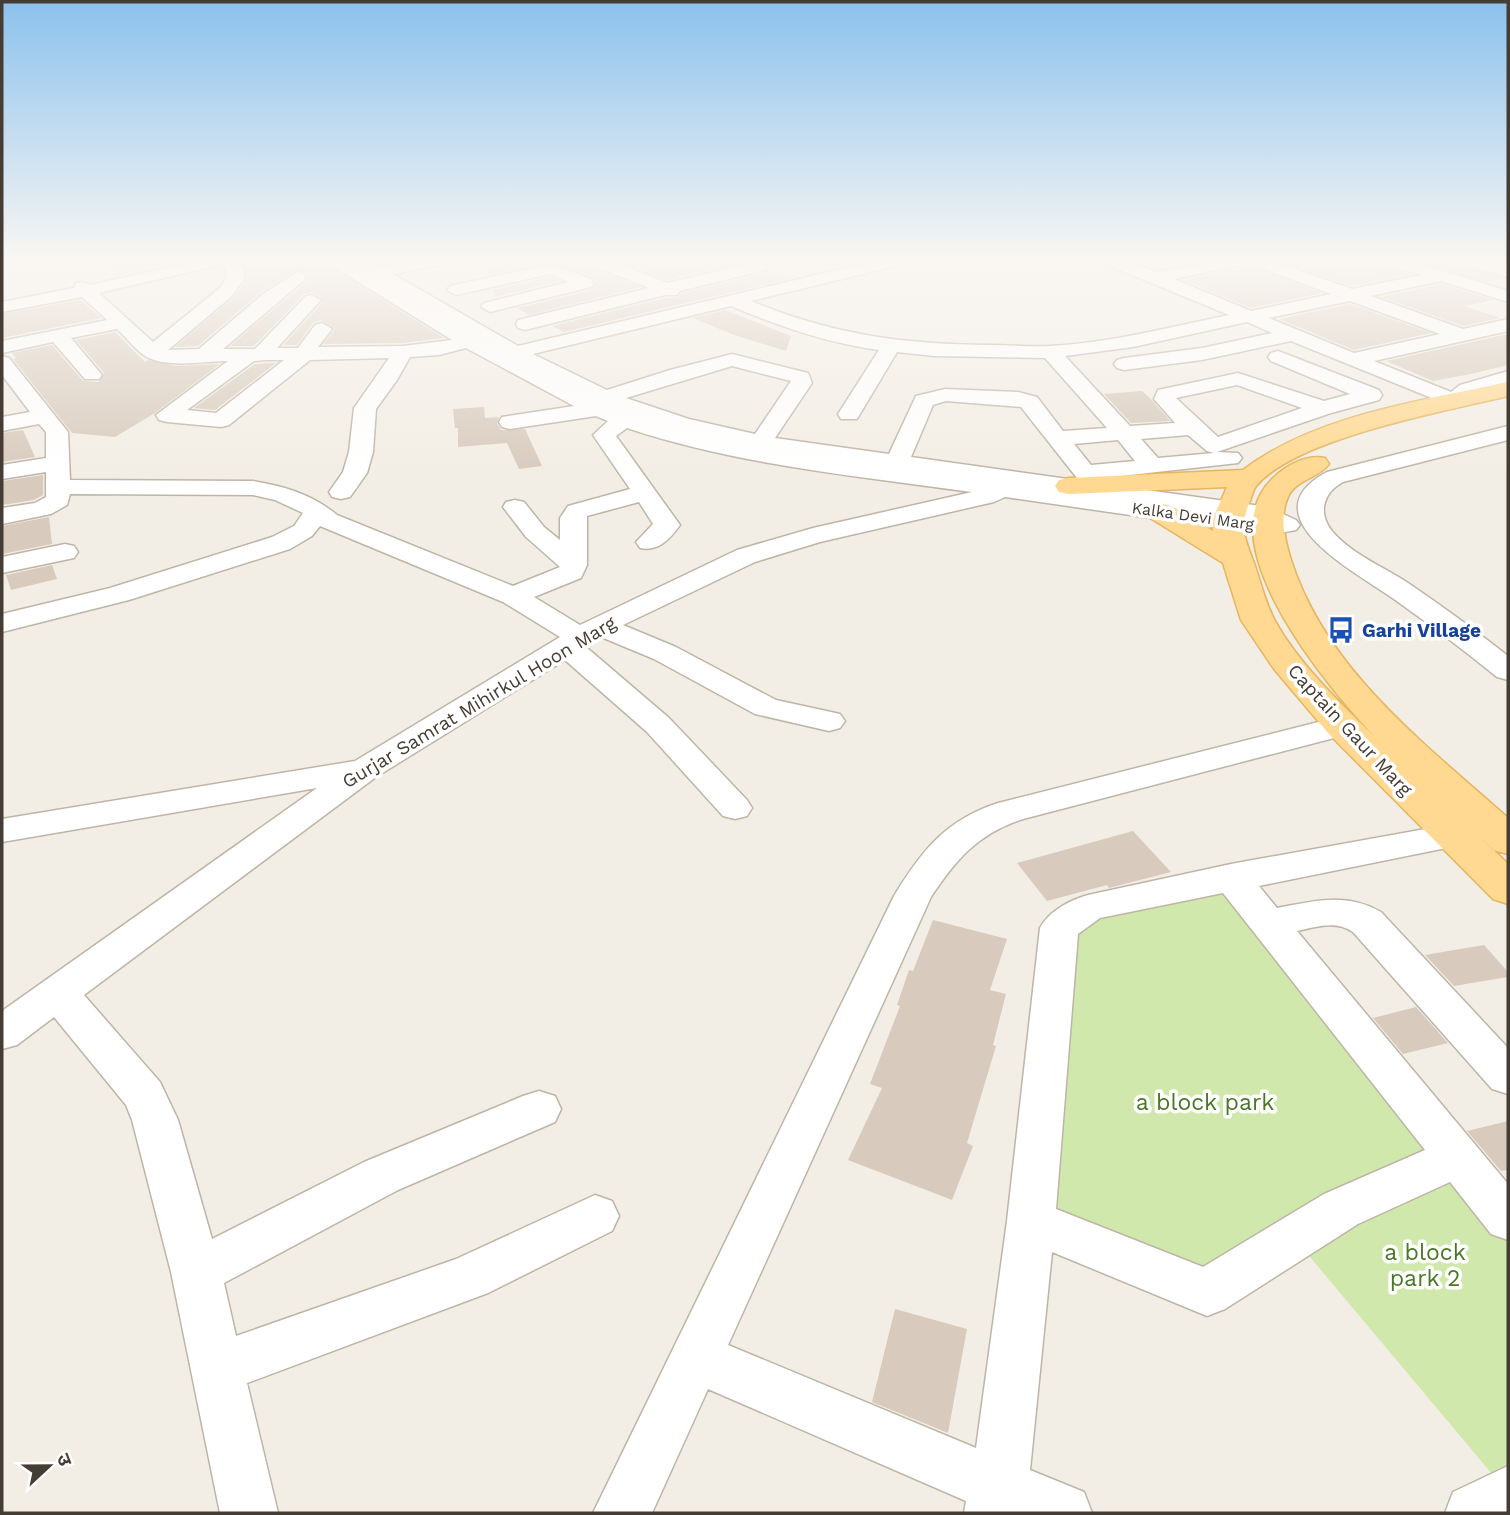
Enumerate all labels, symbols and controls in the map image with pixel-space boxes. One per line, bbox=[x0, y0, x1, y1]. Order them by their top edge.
street label: Kalka Devi Marg bbox=[1131, 498, 1256, 534]
street label: Gurjar Samrat Mihirkul Hoon Marg bbox=[338, 611, 621, 793]
bus stop icon: Garhi Village bbox=[1326, 615, 1356, 645]
place label: Garhi Village bbox=[1362, 619, 1481, 642]
street label: Captain Gaur Marg bbox=[1283, 659, 1418, 801]
park label: a block park bbox=[1136, 1089, 1274, 1116]
park label: a block park 2 bbox=[1384, 1239, 1466, 1292]
north arrow bbox=[14, 1431, 84, 1501]
text: उ bbox=[52, 1450, 77, 1470]

